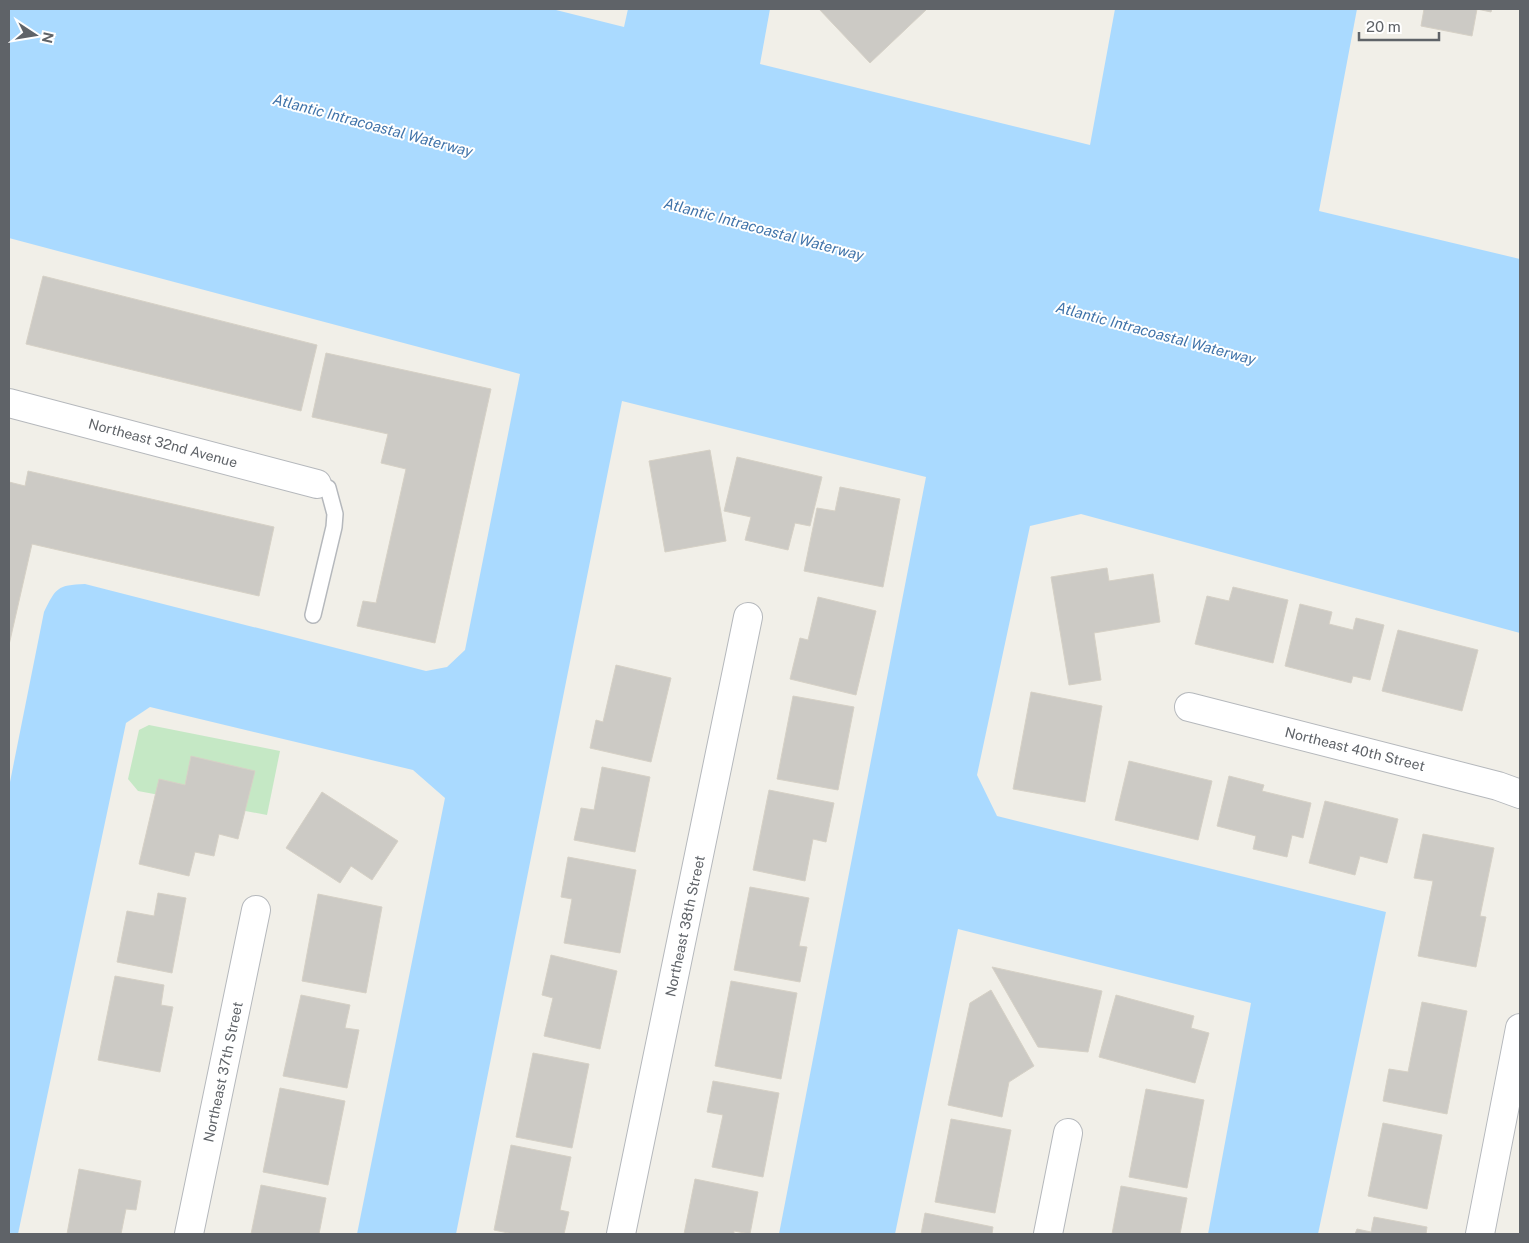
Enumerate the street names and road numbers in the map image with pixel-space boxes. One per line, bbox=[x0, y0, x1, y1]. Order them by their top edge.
street label: Northeast 32nd Avenue bbox=[87, 415, 239, 471]
street label: Northeast 40th Street bbox=[1283, 724, 1427, 774]
street label: Northeast 38th Street bbox=[662, 854, 708, 998]
street label: Northeast 37th Street bbox=[200, 1000, 246, 1144]

